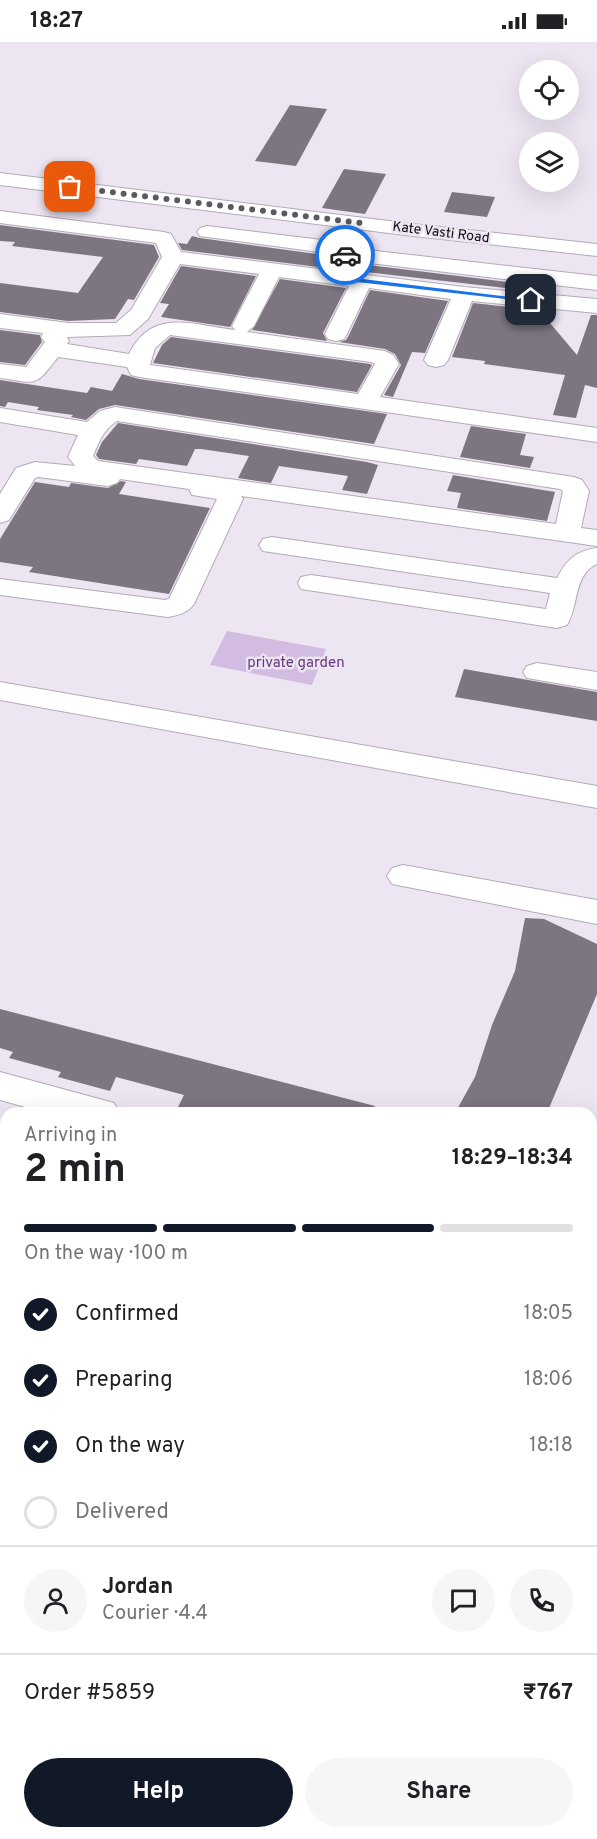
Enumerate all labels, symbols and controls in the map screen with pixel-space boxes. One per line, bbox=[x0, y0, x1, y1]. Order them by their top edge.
text: 18:27 bbox=[30, 8, 83, 35]
map controls bbox=[519, 60, 579, 192]
button: locate bbox=[519, 60, 579, 120]
button: layers bbox=[519, 132, 579, 192]
pin bbox=[44, 161, 95, 212]
icon: bag bbox=[53, 170, 86, 203]
street label: Kate Vasti Road bbox=[391, 219, 491, 247]
courier bbox=[315, 225, 375, 285]
icon: car bbox=[329, 239, 362, 272]
pin bbox=[505, 274, 556, 325]
icon: home bbox=[514, 283, 547, 316]
park label: private garden bbox=[247, 654, 345, 673]
text: Arriving in bbox=[24, 1123, 117, 1149]
text: 18:29–18:34 bbox=[452, 1145, 573, 1172]
text: 2 min bbox=[24, 1147, 126, 1196]
text: On the way · 100 m bbox=[24, 1241, 188, 1267]
icon: check bbox=[24, 1298, 57, 1331]
text: Confirmed bbox=[75, 1301, 179, 1328]
text: 18:05 bbox=[524, 1301, 573, 1327]
icon: check bbox=[24, 1364, 57, 1397]
text: Preparing bbox=[75, 1367, 173, 1394]
text: 18:06 bbox=[524, 1367, 573, 1393]
icon: check bbox=[24, 1430, 57, 1463]
text: On the way bbox=[75, 1433, 185, 1460]
text: 18:18 bbox=[529, 1433, 573, 1459]
text: Delivered bbox=[75, 1499, 169, 1526]
button: person bbox=[24, 1569, 87, 1632]
button: chat bbox=[432, 1569, 495, 1632]
button: phone bbox=[510, 1569, 573, 1632]
text: Jordan bbox=[102, 1574, 173, 1601]
text: Courier · 4.4 bbox=[102, 1601, 208, 1627]
text: Order #5859 bbox=[24, 1680, 155, 1707]
text: ₹767 bbox=[522, 1680, 573, 1707]
button: Help bbox=[24, 1758, 293, 1827]
button: Share bbox=[305, 1758, 573, 1827]

